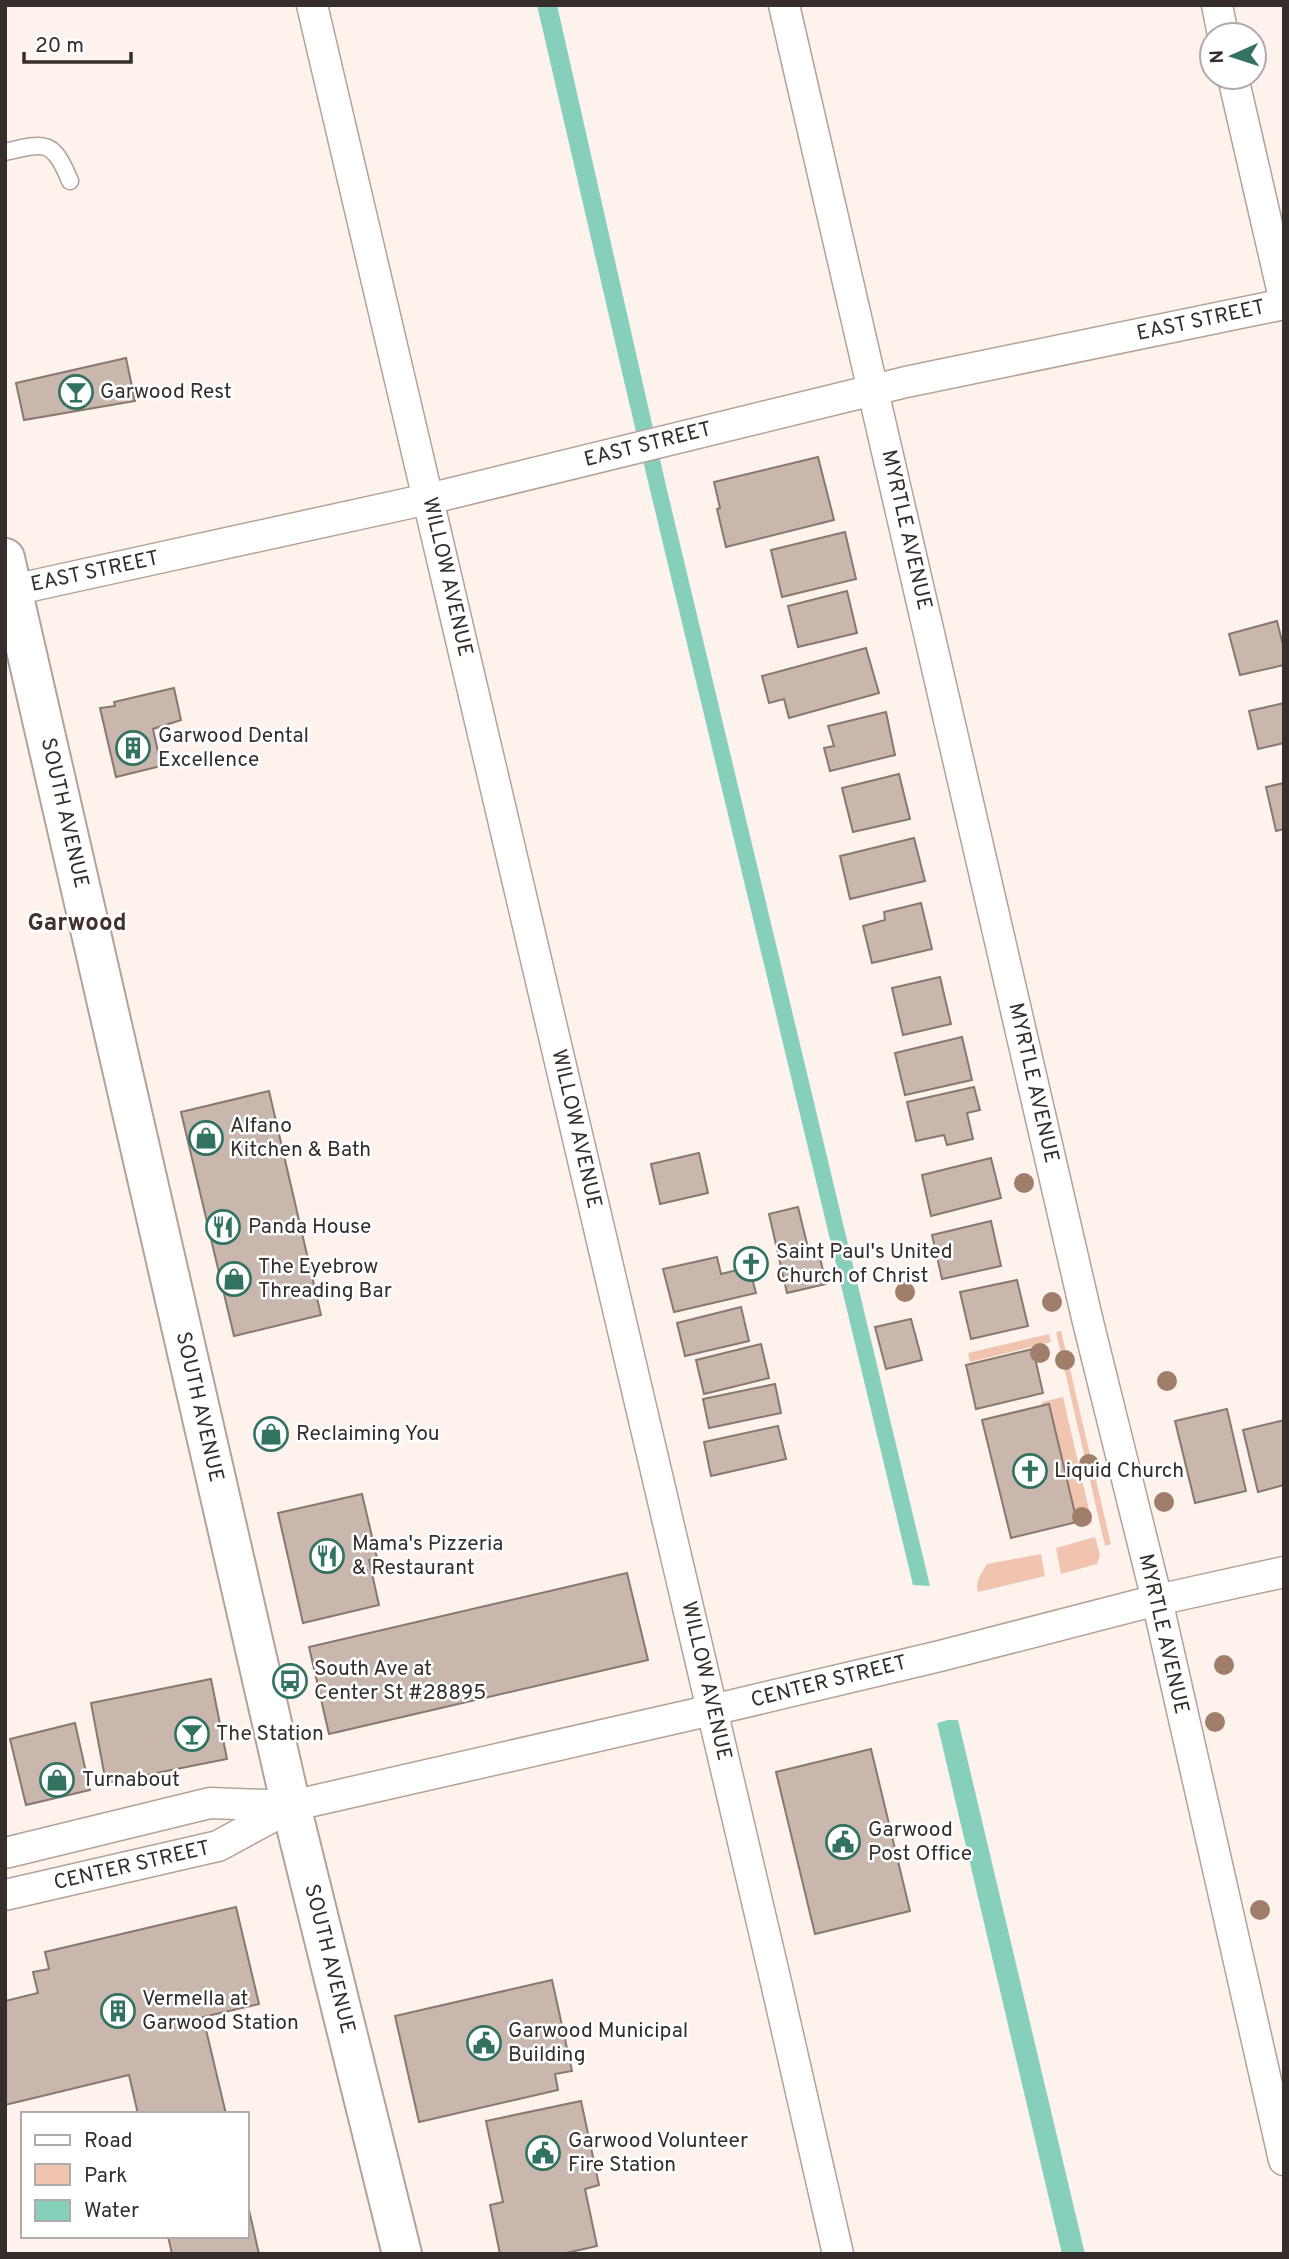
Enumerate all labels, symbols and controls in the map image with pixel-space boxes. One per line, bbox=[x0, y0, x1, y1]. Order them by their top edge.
scale bar bbox=[24, 21, 131, 65]
north arrow bbox=[1198, 21, 1268, 91]
text: 20 m bbox=[35, 33, 84, 60]
text: N bbox=[1206, 49, 1230, 64]
street label: EAST STREET bbox=[1134, 294, 1268, 348]
bar icon: Garwood Rest bbox=[57, 373, 95, 411]
place label: Garwood Rest bbox=[100, 379, 232, 406]
street label: EAST STREET bbox=[581, 416, 715, 474]
street label: MYRTLE AVENUE bbox=[874, 447, 938, 613]
street label: WILLOW AVENUE bbox=[416, 495, 478, 659]
street label: EAST STREET bbox=[28, 545, 162, 599]
place label: Garwood Dental Excellence bbox=[158, 723, 309, 774]
building icon: Garwood Dental Excellence bbox=[114, 729, 152, 767]
street label: SOUTH AVENUE bbox=[34, 735, 94, 891]
district label: Garwood bbox=[27, 909, 127, 939]
street label: MYRTLE AVENUE bbox=[1001, 1000, 1065, 1166]
street label: WILLOW AVENUE bbox=[545, 1047, 607, 1211]
place label: Alfano Kitchen & Bath bbox=[230, 1113, 371, 1164]
shop icon: Alfano Kitchen & Bath bbox=[187, 1119, 225, 1157]
restaurant icon: Panda House bbox=[204, 1208, 242, 1246]
place label: Panda House bbox=[248, 1214, 371, 1241]
place label: Saint Paul's United Church of Christ bbox=[776, 1239, 953, 1290]
church icon: Saint Paul's United Church of Christ bbox=[732, 1245, 770, 1283]
place label: The Eyebrow Threading Bar bbox=[258, 1254, 392, 1305]
shop icon: The Eyebrow Threading Bar bbox=[215, 1260, 253, 1298]
street label: SOUTH AVENUE bbox=[169, 1329, 229, 1485]
shop icon: Reclaiming You bbox=[252, 1415, 290, 1453]
place label: Reclaiming You bbox=[296, 1421, 440, 1448]
church icon: Liquid Church bbox=[1011, 1452, 1049, 1490]
place label: Liquid Church bbox=[1054, 1458, 1184, 1485]
place label: Mama's Pizzeria & Restaurant bbox=[352, 1531, 503, 1582]
restaurant icon: Mama's Pizzeria & Restaurant bbox=[308, 1537, 346, 1575]
street label: MYRTLE AVENUE bbox=[1131, 1551, 1195, 1717]
street label: WILLOW AVENUE bbox=[675, 1599, 737, 1763]
street label: CENTER STREET bbox=[748, 1650, 910, 1714]
place label: South Ave at Center St #28895 bbox=[314, 1656, 486, 1707]
bus stop icon: South Ave at Center St #28895 bbox=[271, 1662, 309, 1700]
bar icon: The Station bbox=[173, 1715, 211, 1753]
place label: The Station bbox=[216, 1721, 324, 1748]
shop icon: Turnabout bbox=[38, 1761, 76, 1799]
place label: Turnabout bbox=[82, 1767, 180, 1794]
place label: Garwood Post Office bbox=[868, 1817, 972, 1868]
public building icon: Garwood Post Office bbox=[824, 1823, 862, 1861]
street label: CENTER STREET bbox=[51, 1835, 213, 1897]
street label: SOUTH AVENUE bbox=[297, 1881, 361, 2037]
place label: Vermella at Garwood Station bbox=[142, 1986, 299, 2037]
building icon: Vermella at Garwood Station bbox=[99, 1992, 137, 2030]
place label: Garwood Municipal Building bbox=[508, 2018, 688, 2069]
public building icon: Garwood Municipal Building bbox=[465, 2024, 503, 2062]
legend bbox=[21, 2112, 248, 2238]
text: Road bbox=[84, 2128, 133, 2155]
place label: Garwood Volunteer Fire Station bbox=[568, 2128, 748, 2179]
public building icon: Garwood Volunteer Fire Station bbox=[524, 2134, 562, 2172]
text: Park bbox=[84, 2163, 127, 2190]
text: Water bbox=[84, 2198, 139, 2225]

